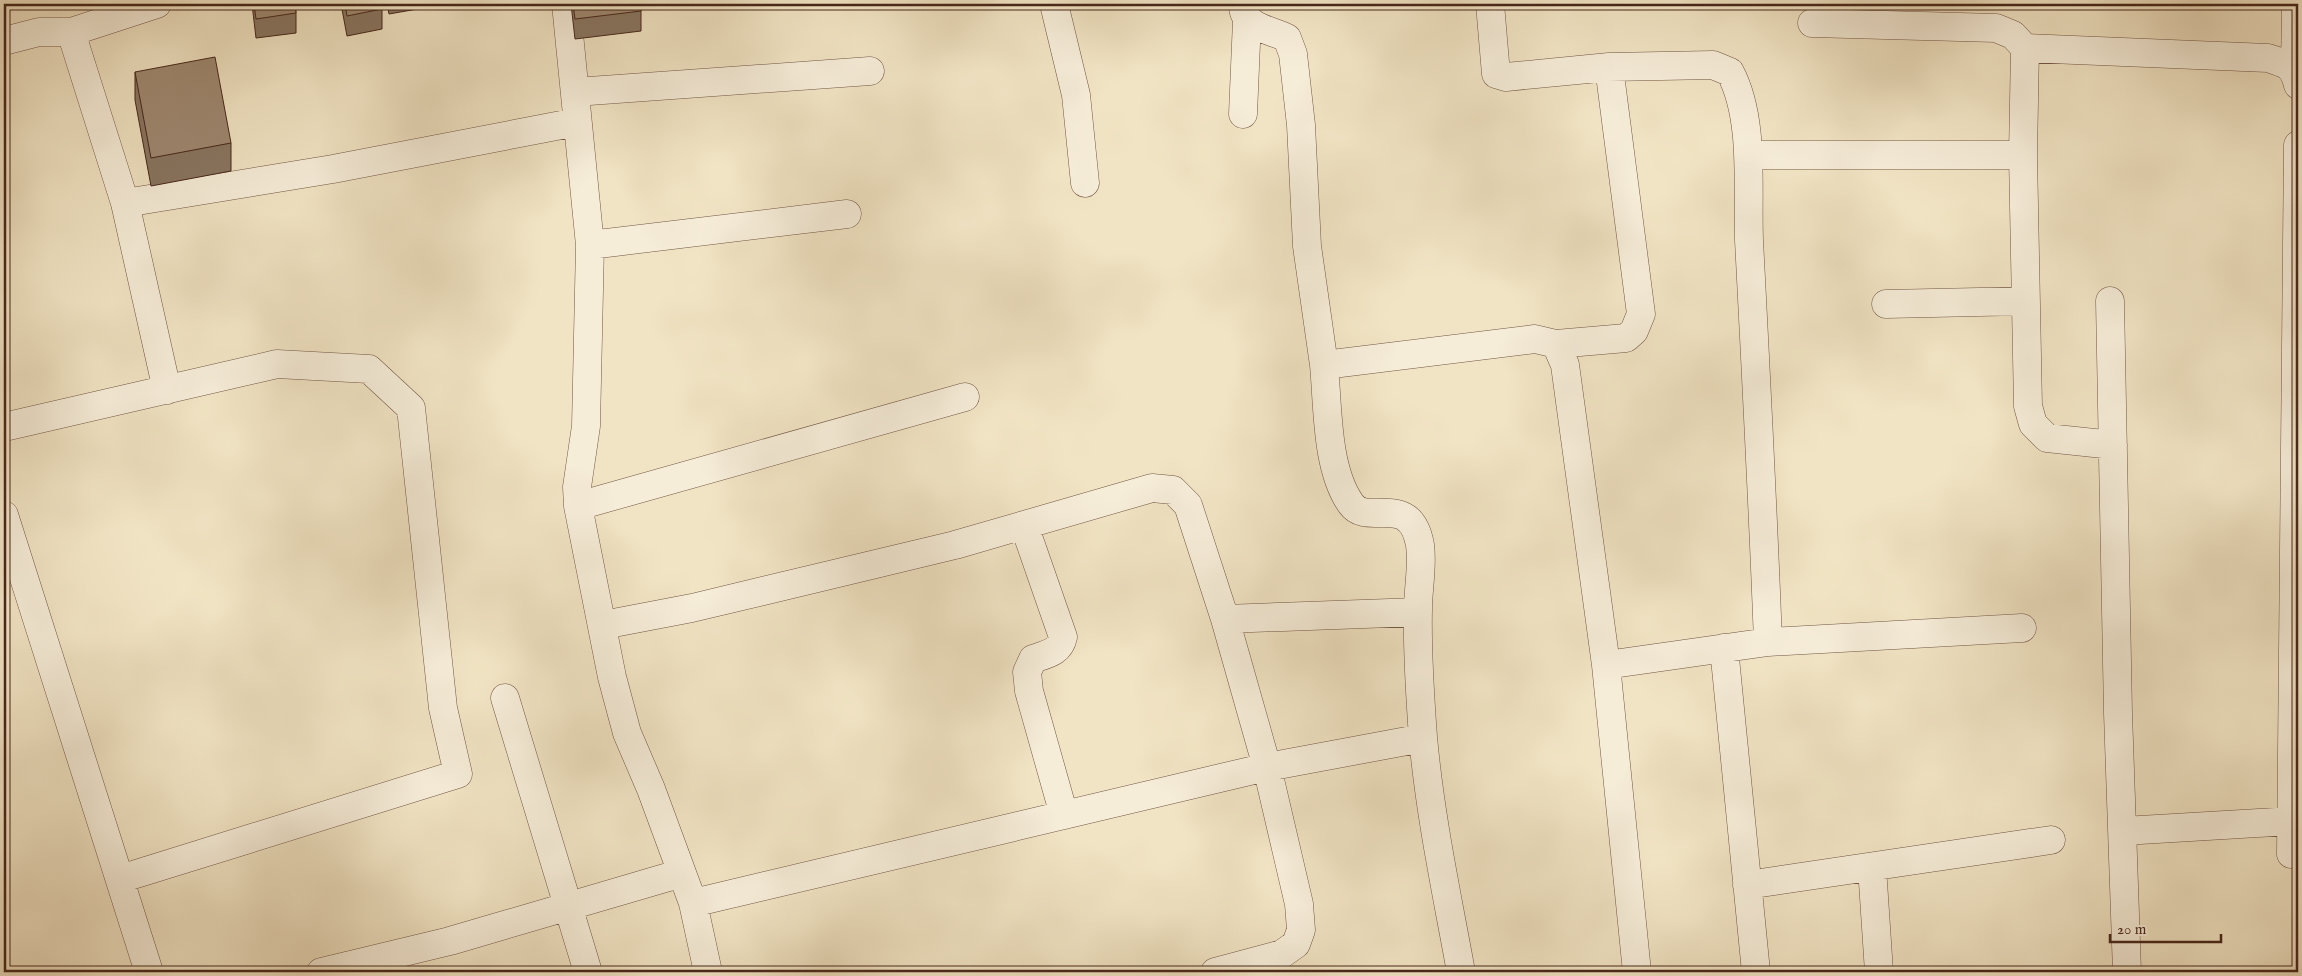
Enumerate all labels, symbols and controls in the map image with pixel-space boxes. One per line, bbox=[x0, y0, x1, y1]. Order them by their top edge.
scale bar bbox=[2110, 911, 2221, 943]
text: 20 m bbox=[2117, 920, 2147, 939]

